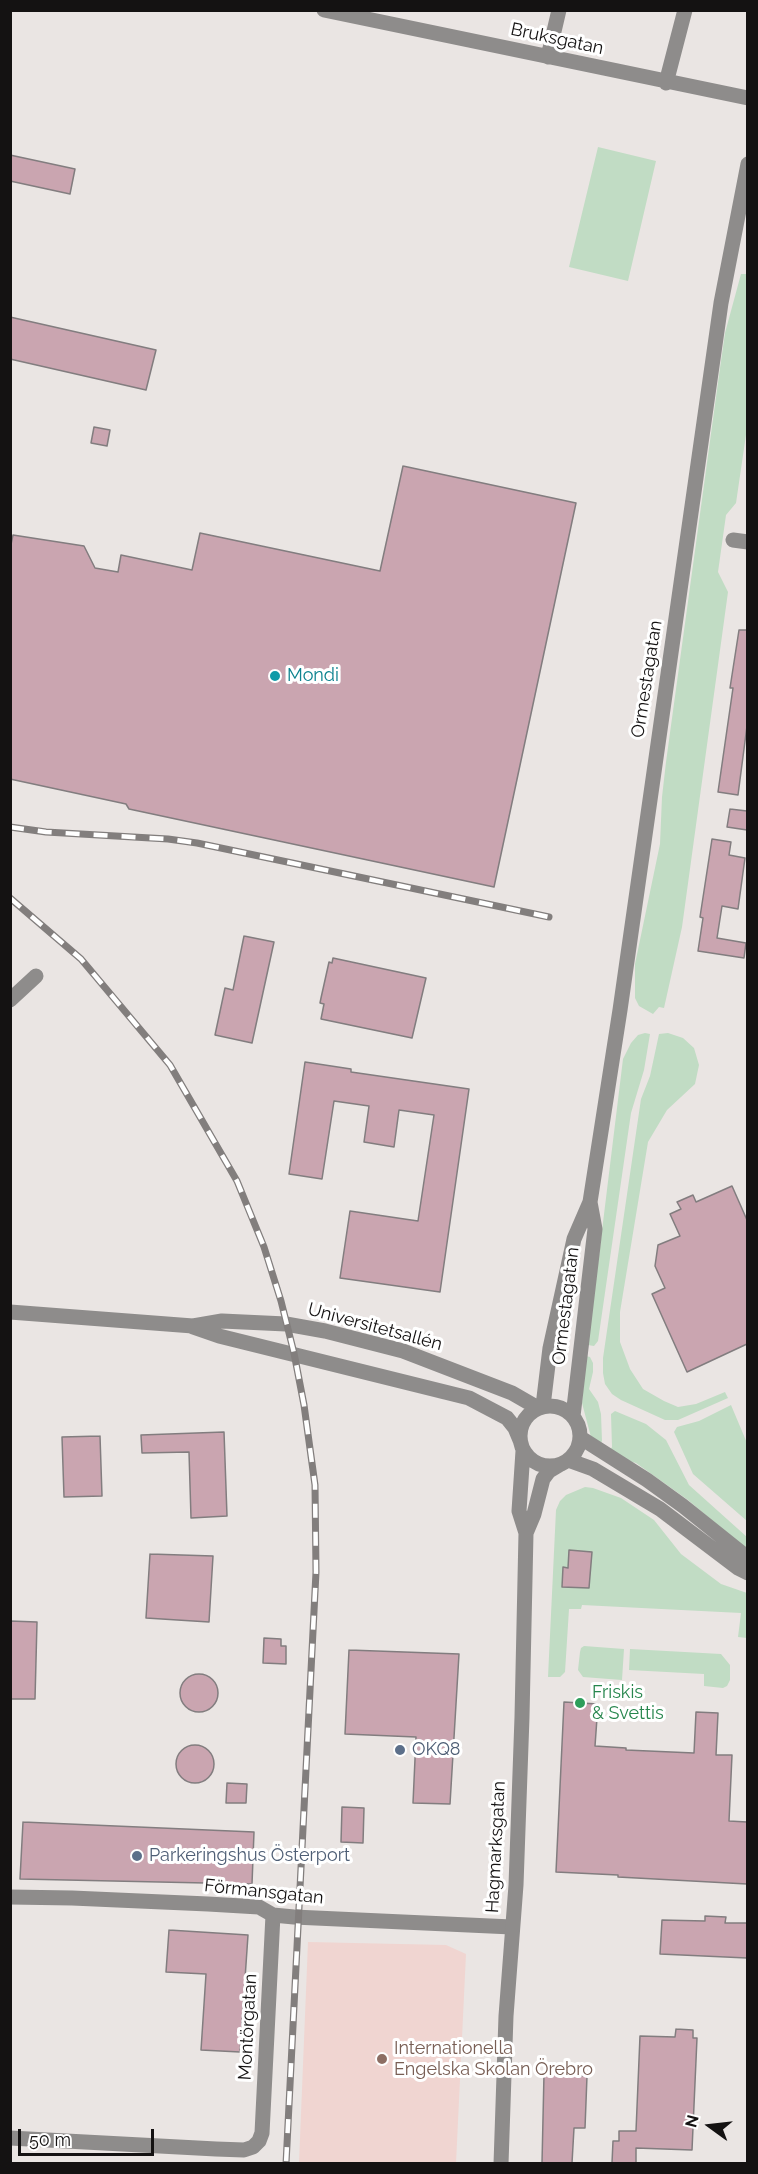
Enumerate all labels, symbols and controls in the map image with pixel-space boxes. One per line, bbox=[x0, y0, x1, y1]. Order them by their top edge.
street label: Bruksgatan bbox=[509, 19, 605, 59]
street label: Ormestagatan bbox=[627, 619, 667, 739]
place label: Mondi bbox=[287, 665, 339, 687]
marker: Mondi bbox=[268, 669, 282, 683]
street label: Ormestagatan bbox=[548, 1246, 584, 1366]
street label: Universitetsallén bbox=[305, 1299, 445, 1355]
place label: Friskis & Svettis bbox=[592, 1682, 664, 1724]
marker: Friskis & Svettis bbox=[573, 1696, 587, 1710]
place label: OKQ8 bbox=[412, 1739, 461, 1761]
marker: OKQ8 bbox=[393, 1743, 407, 1757]
street label: Hagmarksgatan bbox=[482, 1780, 510, 1914]
place label: Parkeringshus Österport bbox=[149, 1845, 350, 1867]
marker: Parkeringshus Österport bbox=[130, 1849, 144, 1863]
street label: Förmansgatan bbox=[203, 1875, 325, 1909]
street label: Montörgatan bbox=[234, 1973, 262, 2081]
place label: Internationella Engelska Skolan Örebro bbox=[394, 2038, 593, 2080]
marker: Internationella Engelska Skolan Örebro bbox=[375, 2052, 389, 2066]
north arrow bbox=[680, 2096, 740, 2156]
text: N bbox=[681, 2113, 703, 2130]
scale bar bbox=[21, 2117, 158, 2155]
text: 50 m bbox=[29, 2129, 71, 2150]

